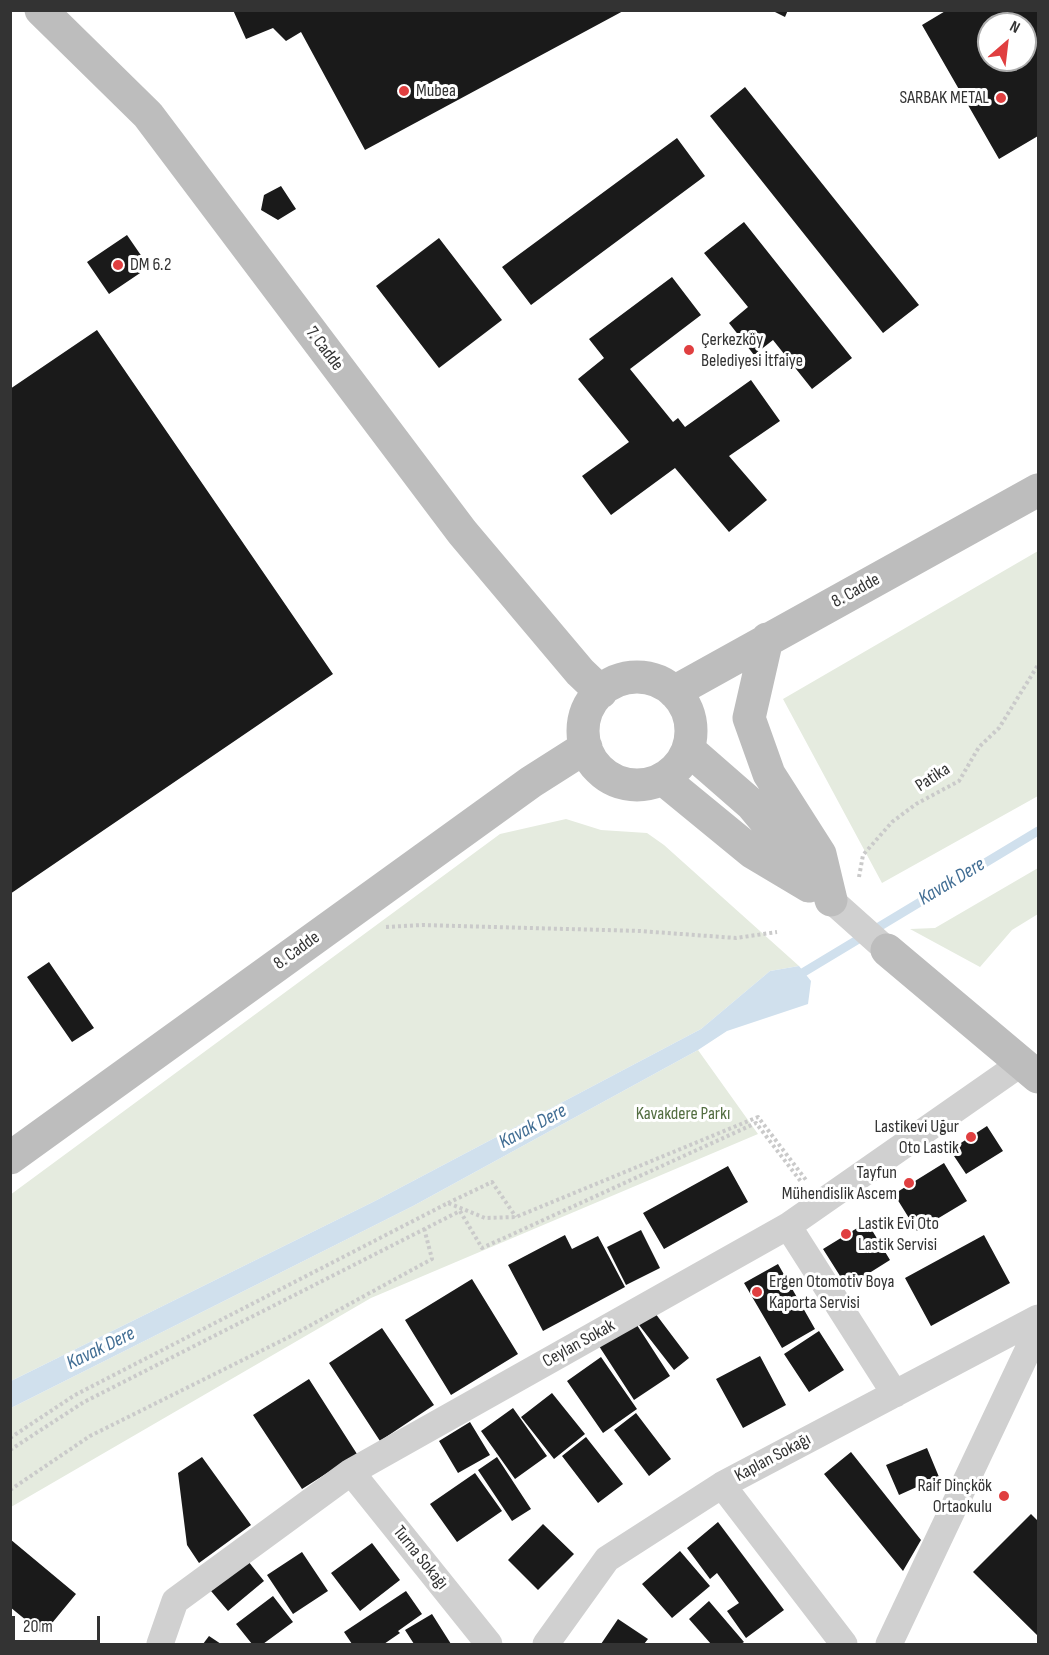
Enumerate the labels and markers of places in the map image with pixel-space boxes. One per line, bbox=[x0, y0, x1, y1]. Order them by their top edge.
place label: Mubea bbox=[416, 80, 456, 102]
marker: Mubea bbox=[397, 84, 411, 98]
place label: SARBAK METAL bbox=[900, 87, 989, 109]
marker: SARBAK METAL bbox=[994, 91, 1008, 105]
place label: DM 6.2 bbox=[130, 254, 171, 276]
marker: DM 6.2 bbox=[111, 258, 125, 272]
place label: Çerkezköy Belediyesi İtfaiye bbox=[701, 329, 803, 372]
marker: Çerkezköy Belediyesi İtfaiye bbox=[682, 343, 696, 357]
place label: Lastikevi Uğur Oto Lastik bbox=[874, 1116, 959, 1158]
marker: Lastikevi Uğur Oto Lastik bbox=[964, 1130, 978, 1144]
place label: Tayfun Mühendislik Ascem bbox=[782, 1162, 897, 1204]
marker: Tayfun Mühendislik Ascem bbox=[902, 1176, 916, 1190]
place label: Lastik Evi Oto Lastik Servisi bbox=[858, 1213, 939, 1256]
marker: Lastik Evi Oto Lastik Servisi bbox=[839, 1227, 853, 1241]
place label: Ergen Otomotiv Boya Kaporta Servisi bbox=[769, 1271, 894, 1314]
marker: Ergen Otomotiv Boya Kaporta Servisi bbox=[750, 1285, 764, 1299]
place label: Raif Dinçkök Ortaokulu bbox=[918, 1475, 992, 1518]
marker: Raif Dinçkök Ortaokulu bbox=[997, 1489, 1011, 1503]

